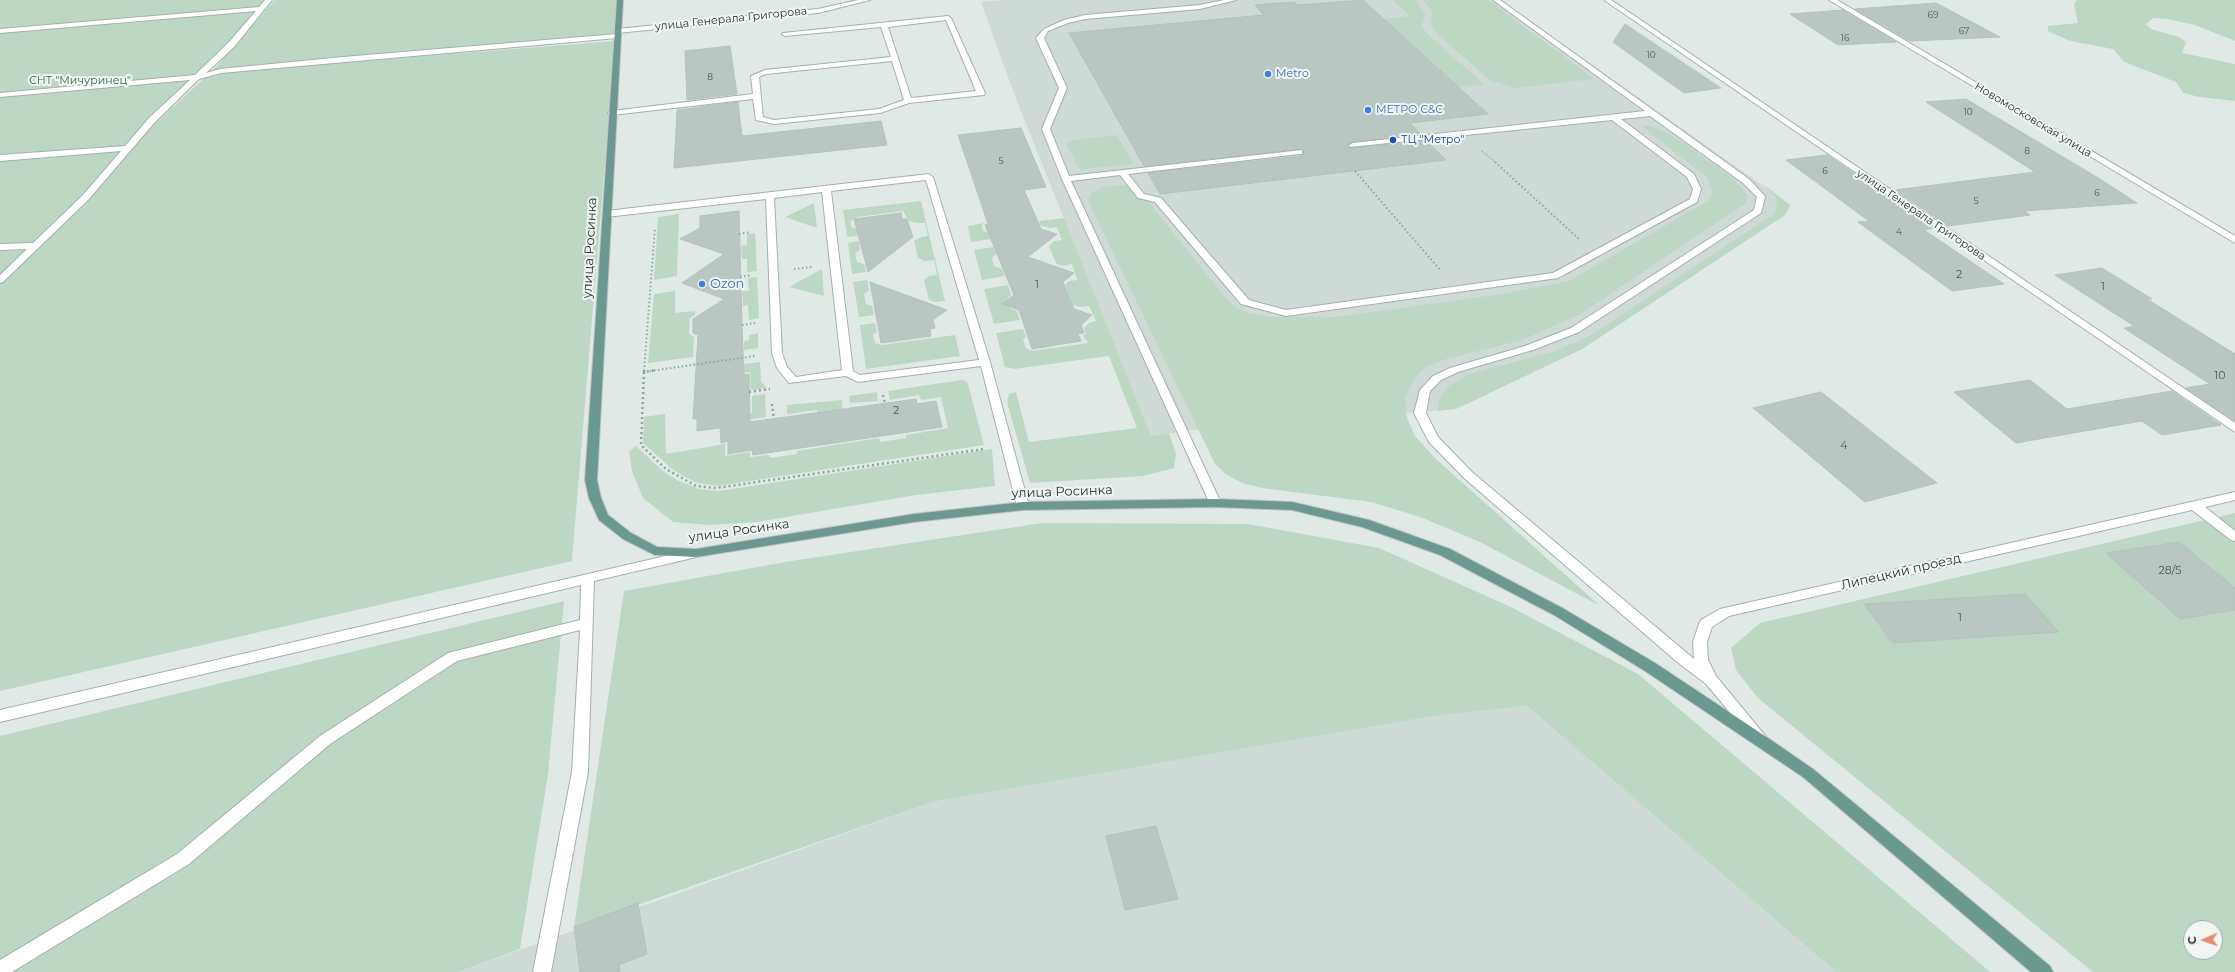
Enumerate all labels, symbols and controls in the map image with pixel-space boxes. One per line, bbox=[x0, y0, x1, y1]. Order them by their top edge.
street label: улица Генерала Григорова bbox=[654, 4, 808, 34]
house number: 69 bbox=[1928, 10, 1938, 20]
house number: 67 bbox=[1959, 26, 1969, 36]
house number: 16 bbox=[1841, 33, 1849, 43]
house number: 10 bbox=[1646, 50, 1656, 60]
place label: Metro bbox=[1276, 67, 1309, 81]
marker: Metro bbox=[1263, 69, 1273, 79]
house number: 8 bbox=[707, 72, 713, 82]
park label: СНТ "Мичуринец" bbox=[29, 74, 131, 88]
street label: Новомосковская улица bbox=[1972, 80, 2094, 160]
place label: МЕТРО С&С bbox=[1376, 103, 1443, 117]
marker: МЕТРО С&С bbox=[1363, 105, 1373, 115]
house number: 10 bbox=[1963, 107, 1973, 117]
place label: ТЦ "Метро" bbox=[1401, 133, 1464, 147]
marker: ТЦ "Метро" bbox=[1388, 135, 1398, 145]
house number: 8 bbox=[2024, 146, 2030, 156]
house number: 5 bbox=[998, 156, 1004, 166]
house number: 6 bbox=[1822, 166, 1828, 176]
street label: улица Генерала Григорова bbox=[1854, 167, 1988, 263]
house number: 6 bbox=[2094, 188, 2100, 198]
house number: 5 bbox=[1973, 196, 1979, 206]
street label: улица Росинка bbox=[580, 197, 600, 299]
house number: 4 bbox=[1896, 227, 1902, 237]
house number: 2 bbox=[1956, 268, 1962, 282]
place label: Ozon bbox=[710, 276, 744, 292]
house number: 1 bbox=[1035, 278, 1039, 292]
marker: Ozon bbox=[697, 279, 707, 289]
house number: 1 bbox=[2101, 280, 2105, 294]
house number: 10 bbox=[2214, 369, 2226, 383]
house number: 2 bbox=[893, 404, 899, 418]
house number: 4 bbox=[1840, 439, 1848, 453]
street label: улица Росинка bbox=[1011, 482, 1113, 502]
street label: улица Росинка bbox=[688, 516, 790, 546]
street label: Липецкий проезд bbox=[1839, 551, 1963, 593]
house number: 28/5 bbox=[2158, 564, 2182, 578]
house number: 1 bbox=[1958, 611, 1962, 625]
north arrow bbox=[2183, 920, 2223, 960]
text: С bbox=[2185, 936, 2199, 945]

